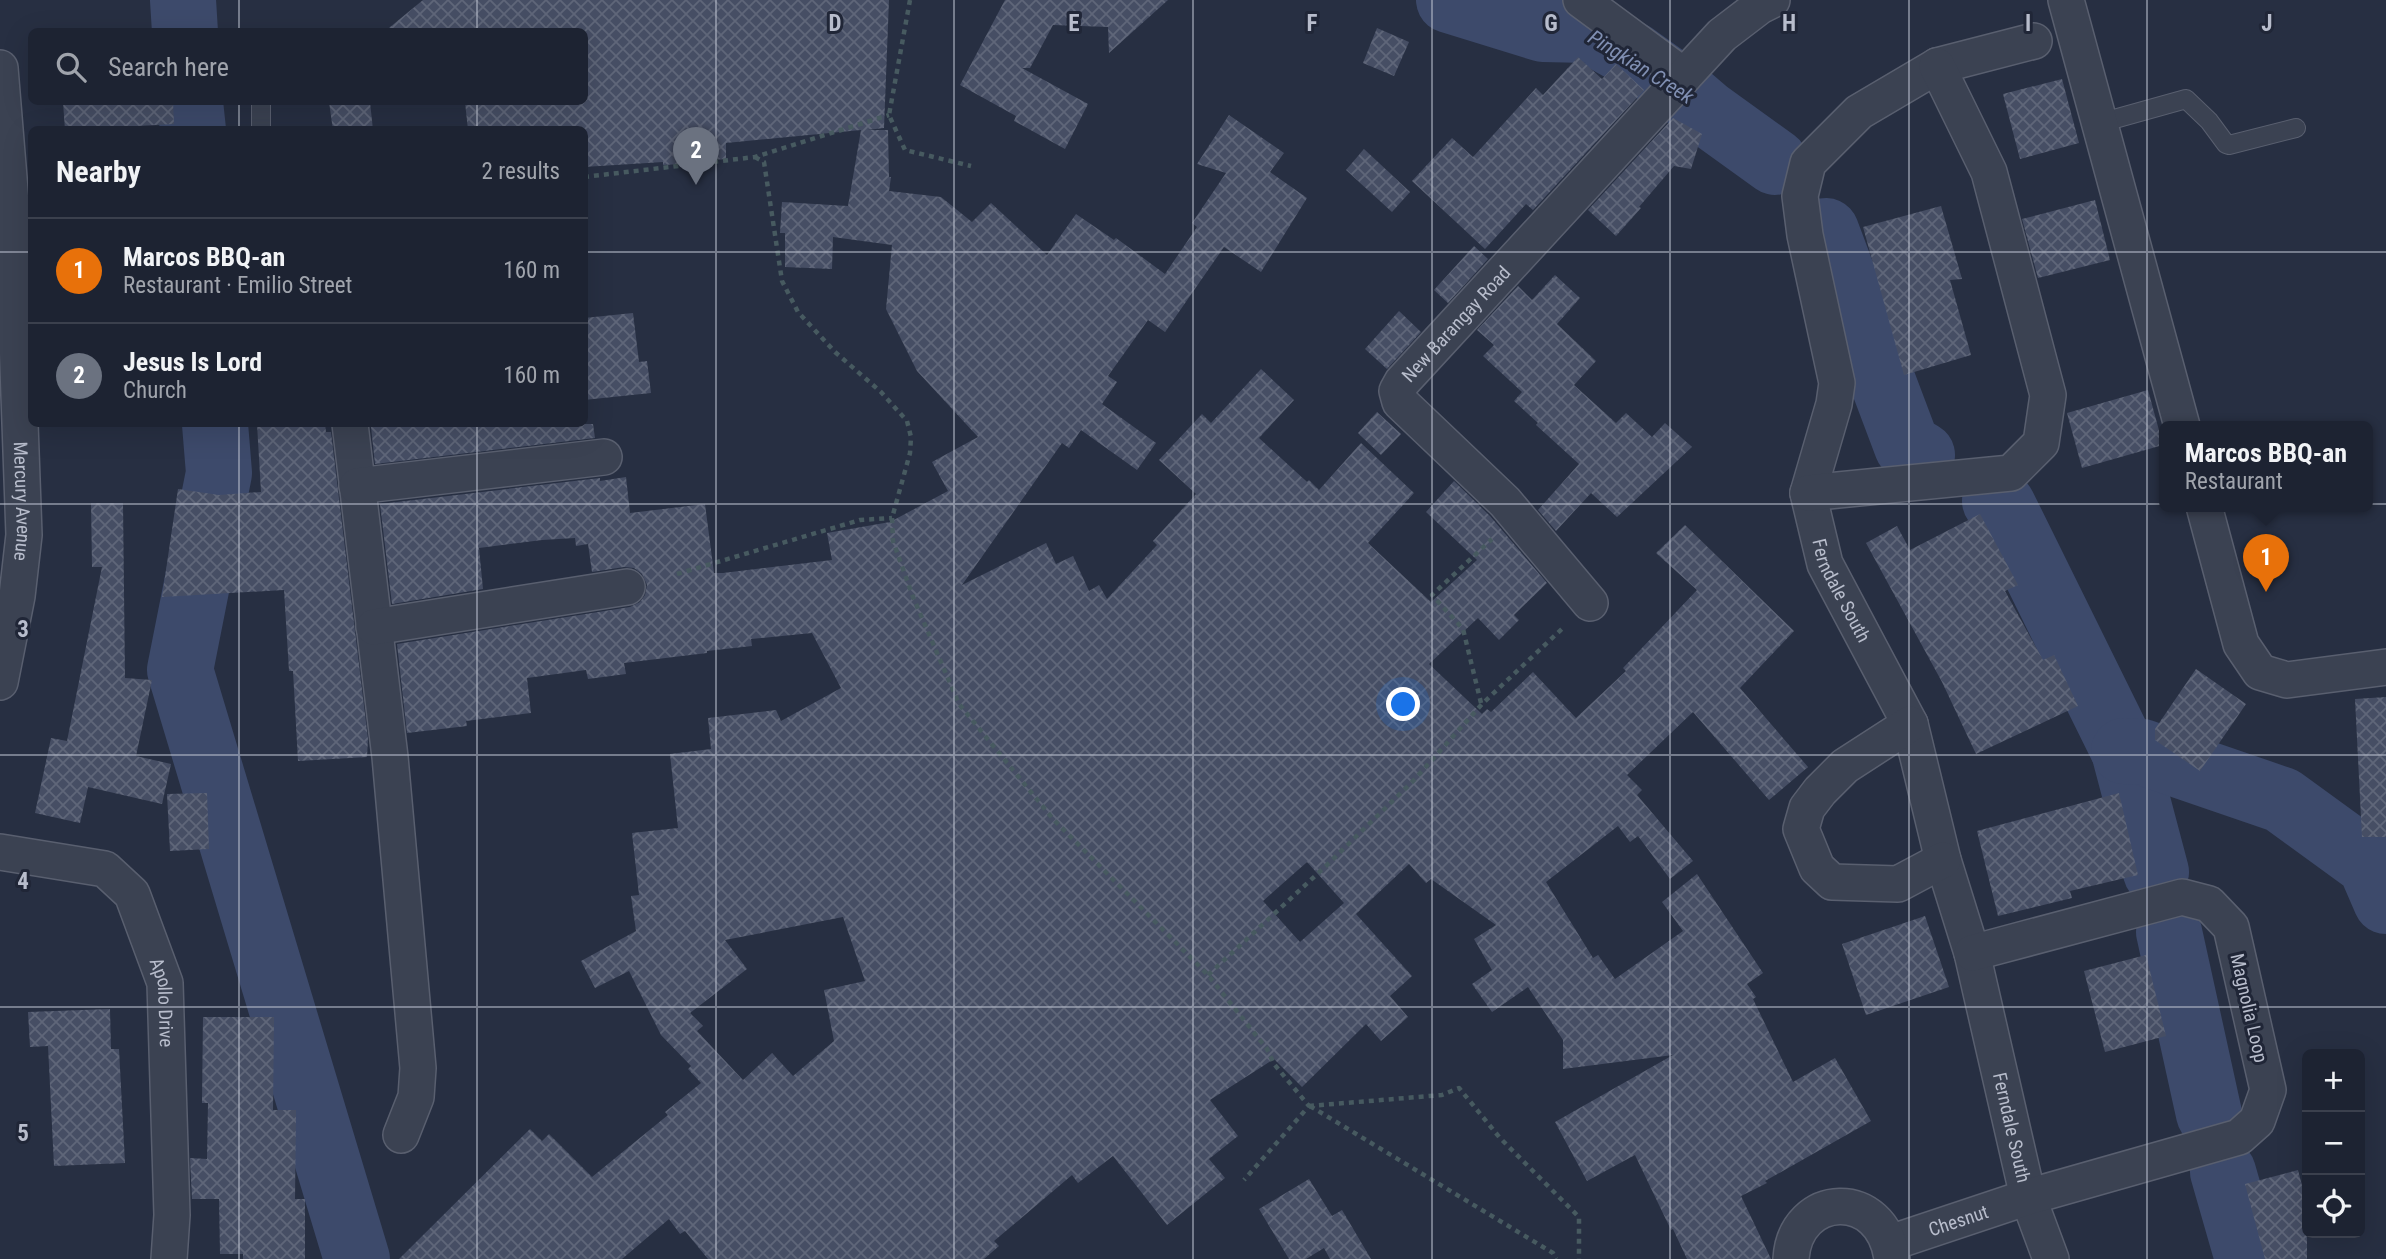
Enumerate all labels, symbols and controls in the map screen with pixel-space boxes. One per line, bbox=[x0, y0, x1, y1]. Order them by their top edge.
text: D bbox=[829, 10, 842, 37]
text: E bbox=[1068, 10, 1080, 37]
text: F bbox=[1307, 10, 1318, 37]
text: G bbox=[1544, 10, 1558, 37]
text: H bbox=[1782, 10, 1796, 37]
text: I bbox=[2025, 10, 2031, 37]
text: J bbox=[2261, 10, 2273, 37]
water label: Pingkian Creek bbox=[1584, 25, 1699, 109]
search box bbox=[28, 28, 588, 105]
icon: search bbox=[52, 48, 90, 86]
text: Search here bbox=[108, 52, 229, 82]
pin: 2 bbox=[673, 127, 719, 185]
text: Nearby bbox=[56, 154, 141, 189]
text: 2 results bbox=[482, 158, 560, 185]
text: Marcos BBQ-an bbox=[123, 242, 285, 272]
text: 1 bbox=[73, 257, 85, 284]
text: 160 m bbox=[503, 257, 560, 284]
street label: New Barangay Road bbox=[1397, 261, 1515, 386]
text: Restaurant · Emilio Street bbox=[123, 272, 352, 299]
text: Jesus Is Lord bbox=[123, 347, 262, 377]
text: 2 bbox=[73, 362, 85, 389]
text: 160 m bbox=[503, 362, 560, 389]
text: Church bbox=[123, 377, 187, 404]
popup bbox=[2159, 421, 2373, 512]
text: Marcos BBQ-an bbox=[2185, 438, 2347, 468]
street label: Mercury Avenue bbox=[9, 441, 36, 562]
text: Restaurant bbox=[2185, 468, 2283, 495]
pin: 1 bbox=[2243, 534, 2289, 592]
street label: Ferndale South bbox=[1808, 536, 1876, 646]
text: 3 bbox=[17, 616, 29, 643]
your location bbox=[1386, 687, 1420, 721]
text: 4 bbox=[17, 868, 29, 895]
street label: Magnolia Loop bbox=[2225, 951, 2273, 1065]
street label: Apollo Drive bbox=[145, 954, 178, 1048]
map controls bbox=[2302, 1049, 2365, 1238]
button: + bbox=[2302, 1049, 2365, 1112]
street label: Ferndale South bbox=[1988, 1070, 2036, 1185]
button: − bbox=[2302, 1112, 2365, 1175]
text: 5 bbox=[17, 1120, 29, 1147]
button: locate bbox=[2302, 1175, 2365, 1238]
street label: Chesnut bbox=[1925, 1200, 1991, 1241]

